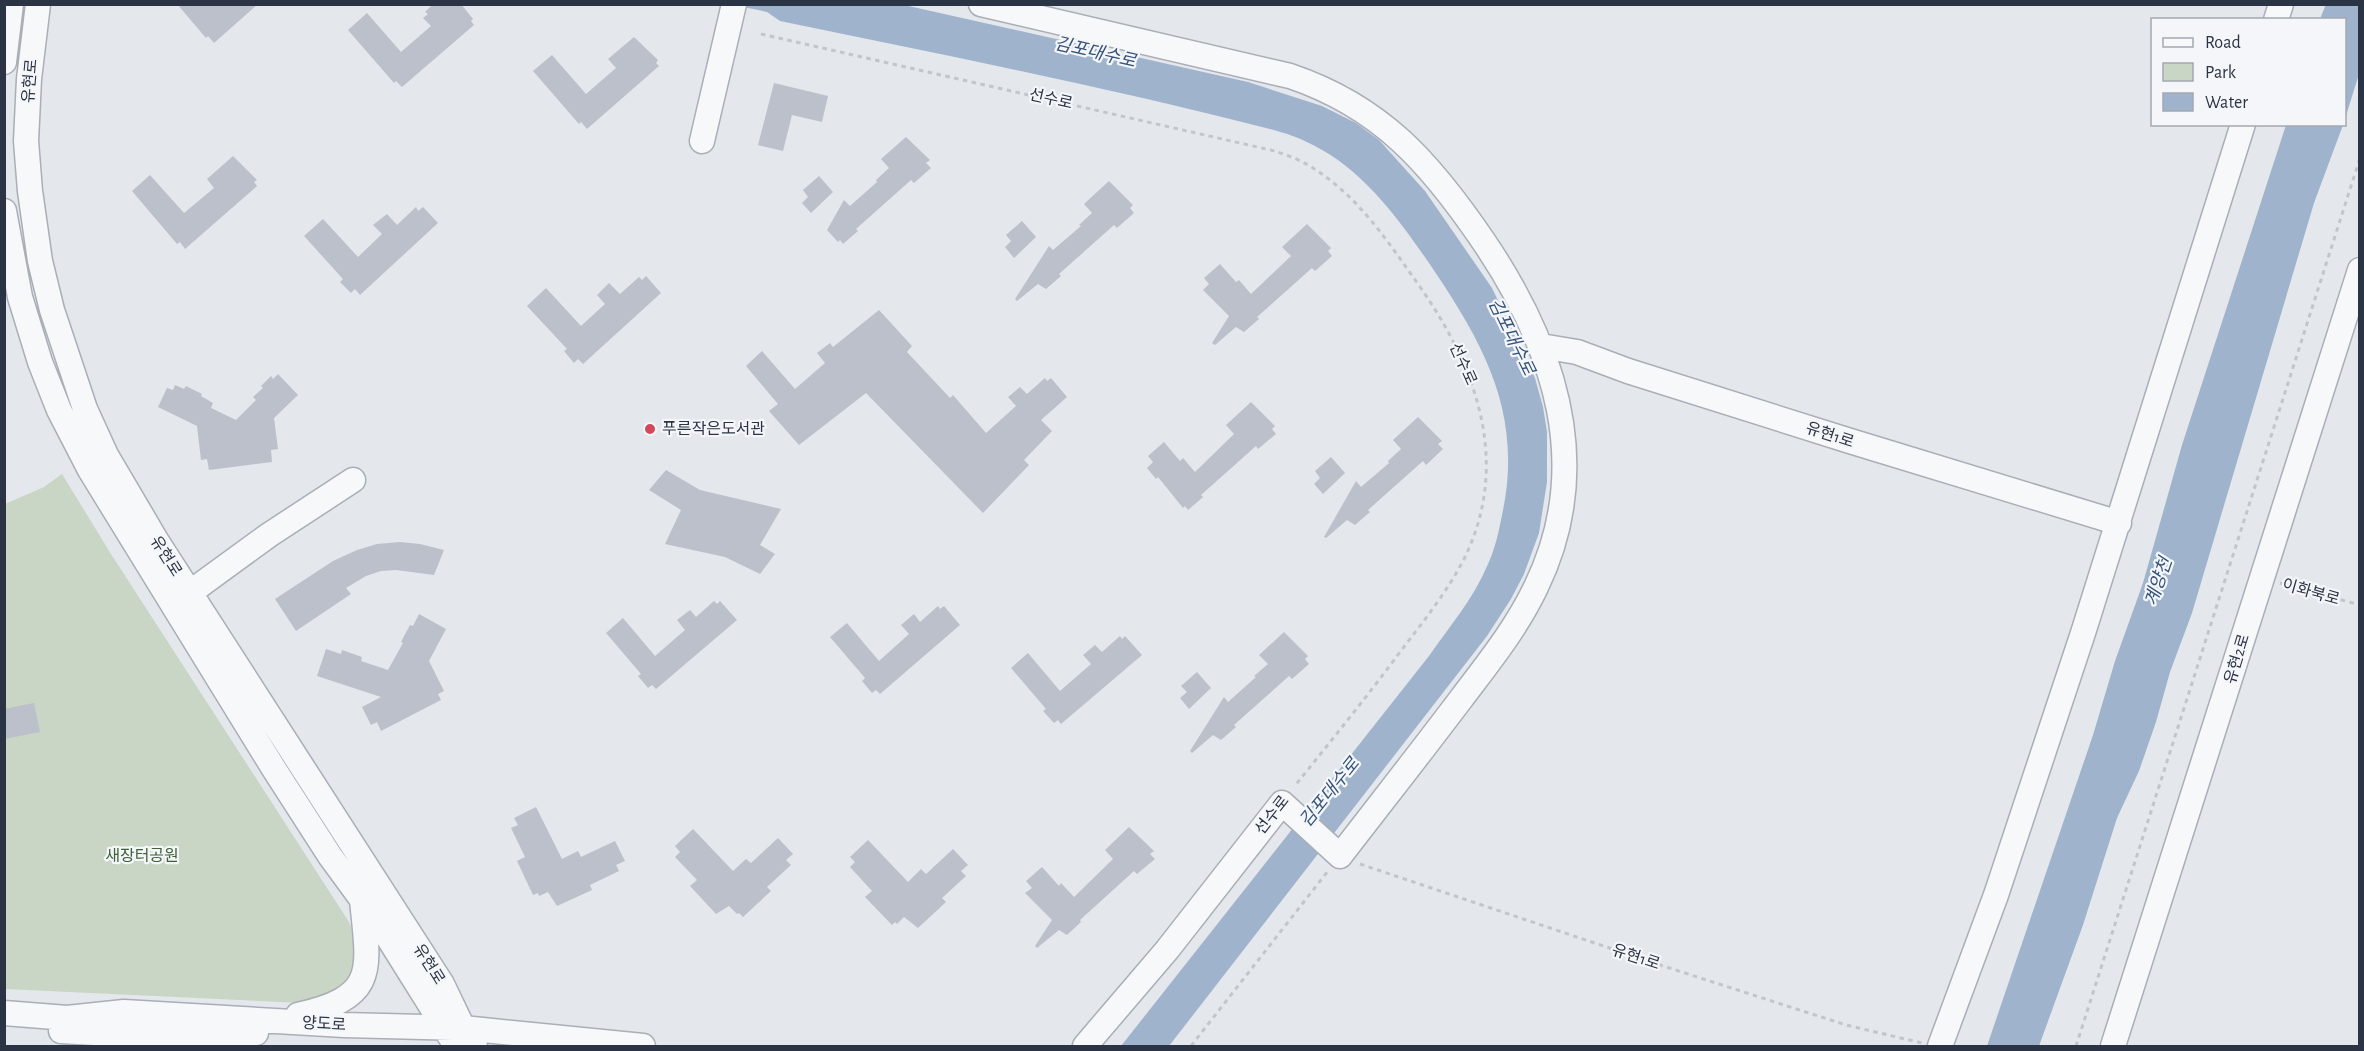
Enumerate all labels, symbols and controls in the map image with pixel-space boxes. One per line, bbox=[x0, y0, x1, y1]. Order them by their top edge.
legend bbox=[2151, 18, 2346, 126]
water label: 김포대수로 bbox=[1053, 34, 1139, 71]
text: Road bbox=[2205, 34, 2241, 52]
street label: 유현로 bbox=[19, 58, 40, 104]
text: Park bbox=[2205, 64, 2237, 82]
street label: 선수로 bbox=[1028, 86, 1075, 112]
text: Water bbox=[2205, 94, 2248, 112]
water label: 김포대수로 bbox=[1485, 295, 1539, 379]
street label: 선수로 bbox=[1447, 341, 1479, 388]
street label: 유현1로 bbox=[1804, 419, 1857, 450]
place label: 푸른작은도서관 bbox=[662, 421, 765, 437]
marker: 푸른작은도서관 bbox=[643, 422, 657, 436]
street label: 유현로 bbox=[148, 533, 185, 579]
water label: 계양천 bbox=[2141, 553, 2176, 608]
street label: 이화북로 bbox=[2280, 576, 2342, 608]
street label: 유현2로 bbox=[2221, 632, 2252, 686]
water label: 김포대수로 bbox=[1296, 753, 1364, 831]
street label: 선수로 bbox=[1252, 792, 1292, 837]
park label: 새장터공원 bbox=[105, 848, 179, 864]
street label: 유현로 bbox=[411, 941, 448, 987]
street label: 유현1로 bbox=[1610, 941, 1663, 972]
street label: 양도로 bbox=[302, 1015, 347, 1033]

